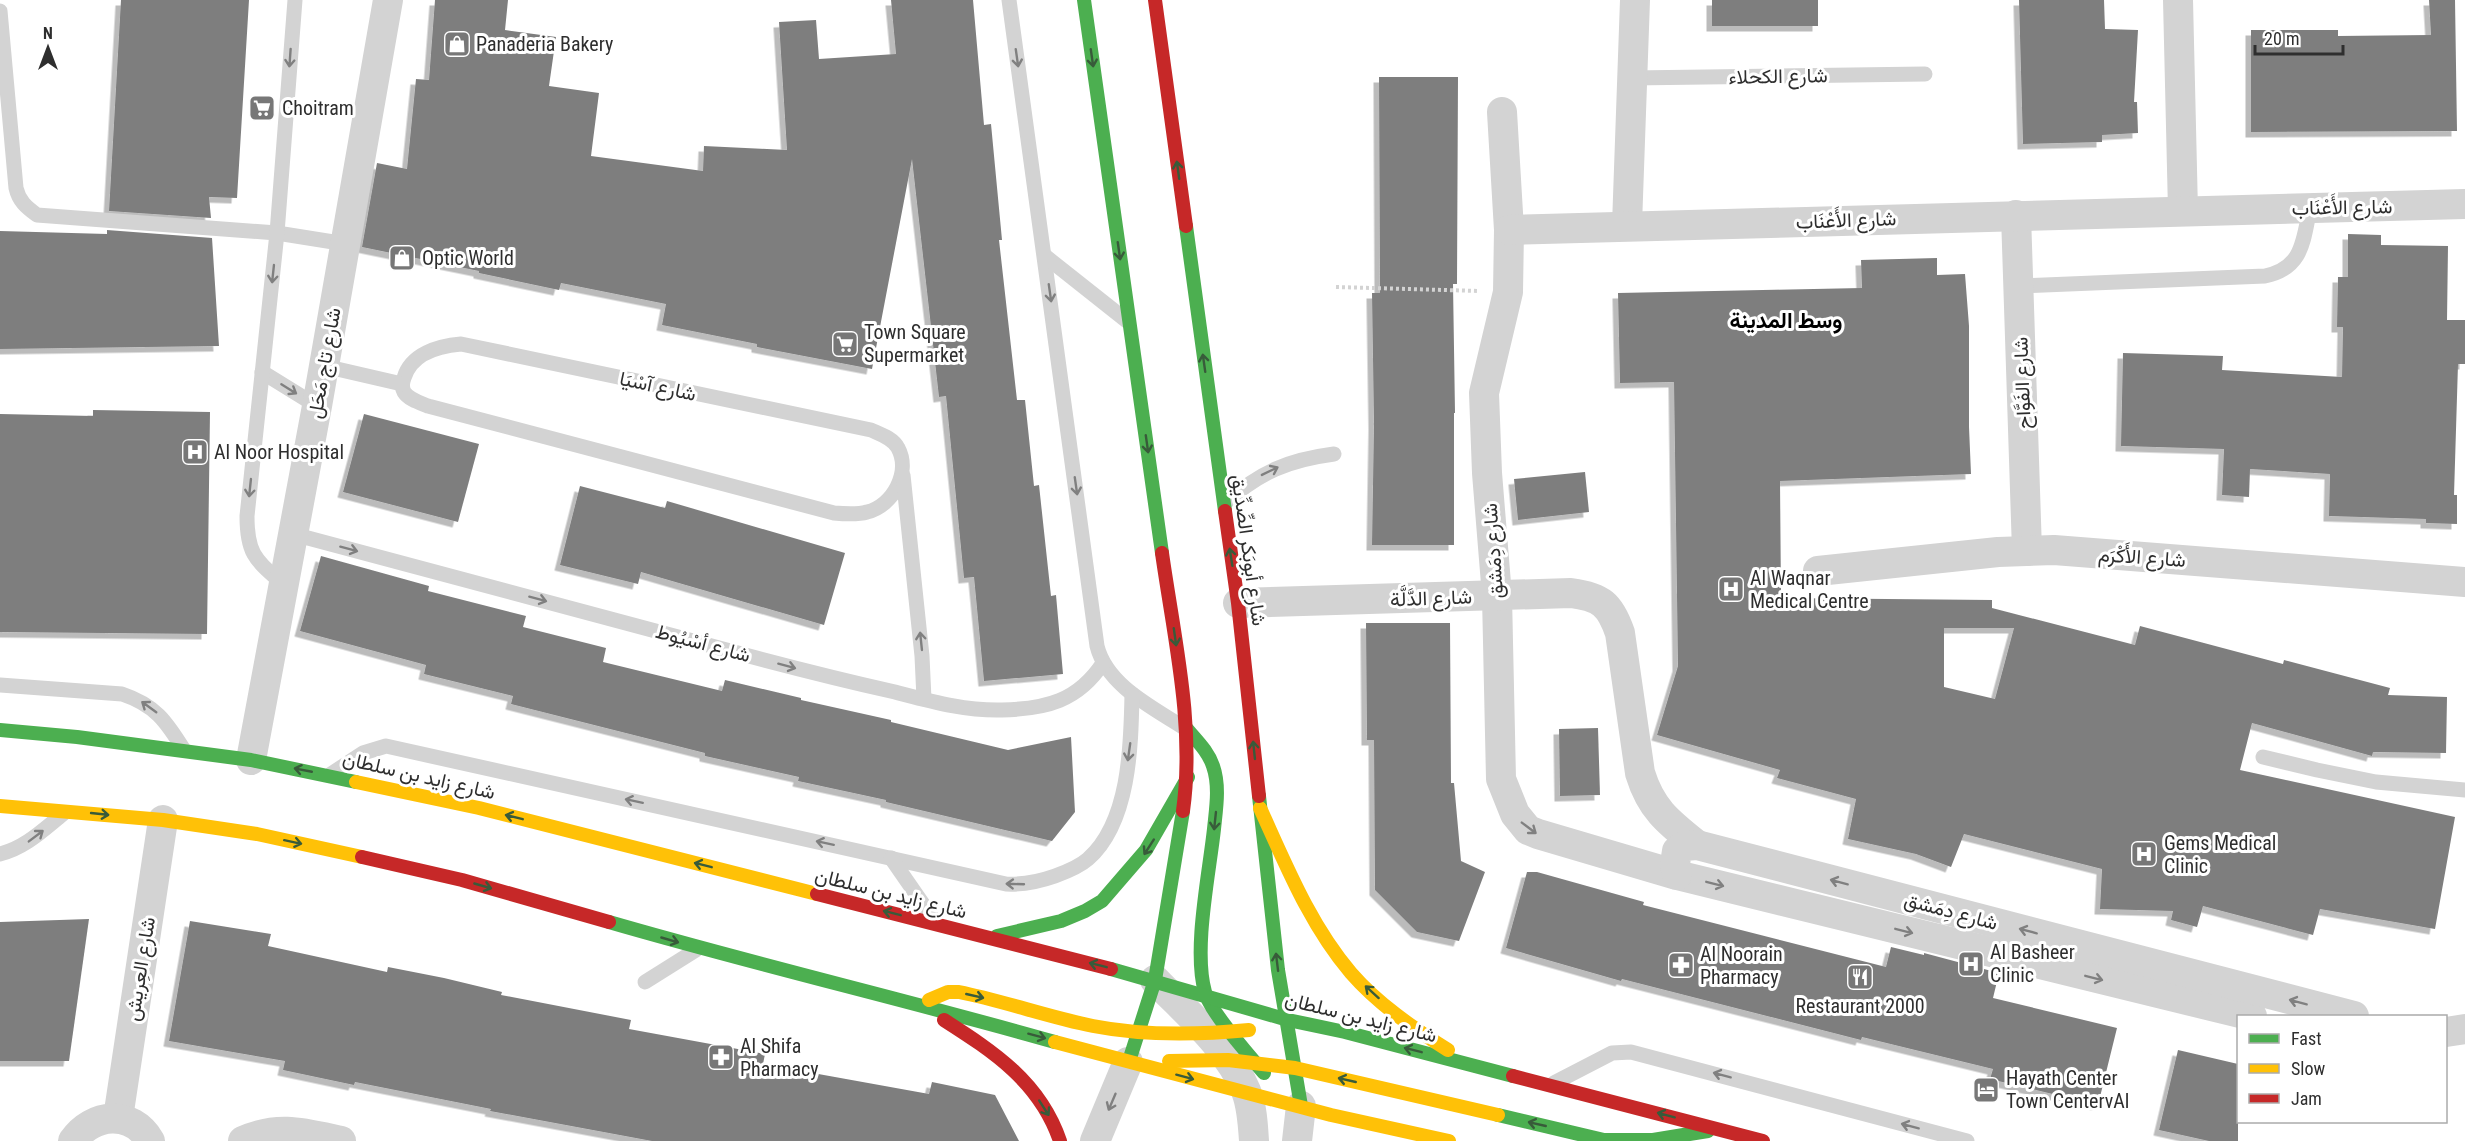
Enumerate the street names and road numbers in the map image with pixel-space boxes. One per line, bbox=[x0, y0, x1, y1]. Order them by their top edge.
street label: شارع الكحلاء bbox=[1728, 63, 1828, 91]
street label: شارع الأَعْنَاب bbox=[2291, 192, 2393, 222]
street label: شارع الأَعْنَاب bbox=[1795, 204, 1897, 236]
street label: شارع تاج مَحَل bbox=[302, 306, 348, 421]
street label: شارع الفَوَّاح bbox=[2008, 336, 2038, 429]
street label: شارع آسْيَا bbox=[617, 366, 699, 408]
street label: شارع أبوبَكر الصِّدِّيق bbox=[1225, 473, 1271, 627]
street label: شارع دِمَشق bbox=[1478, 502, 1510, 600]
street label: شارع الأَكْرَم bbox=[2097, 540, 2187, 574]
street label: شارع الدَّلَّة bbox=[1390, 582, 1472, 613]
street label: شارع أسْيُوط bbox=[652, 619, 753, 669]
street label: شارع زايد بن سلطان bbox=[340, 746, 498, 806]
street label: شارع زايد بن سلطان bbox=[812, 863, 969, 925]
street label: شارع دِمَشق bbox=[1901, 887, 2000, 937]
street label: شارع العِريش bbox=[120, 915, 162, 1023]
street label: شارع زايد بن سلطان bbox=[1282, 987, 1439, 1049]

